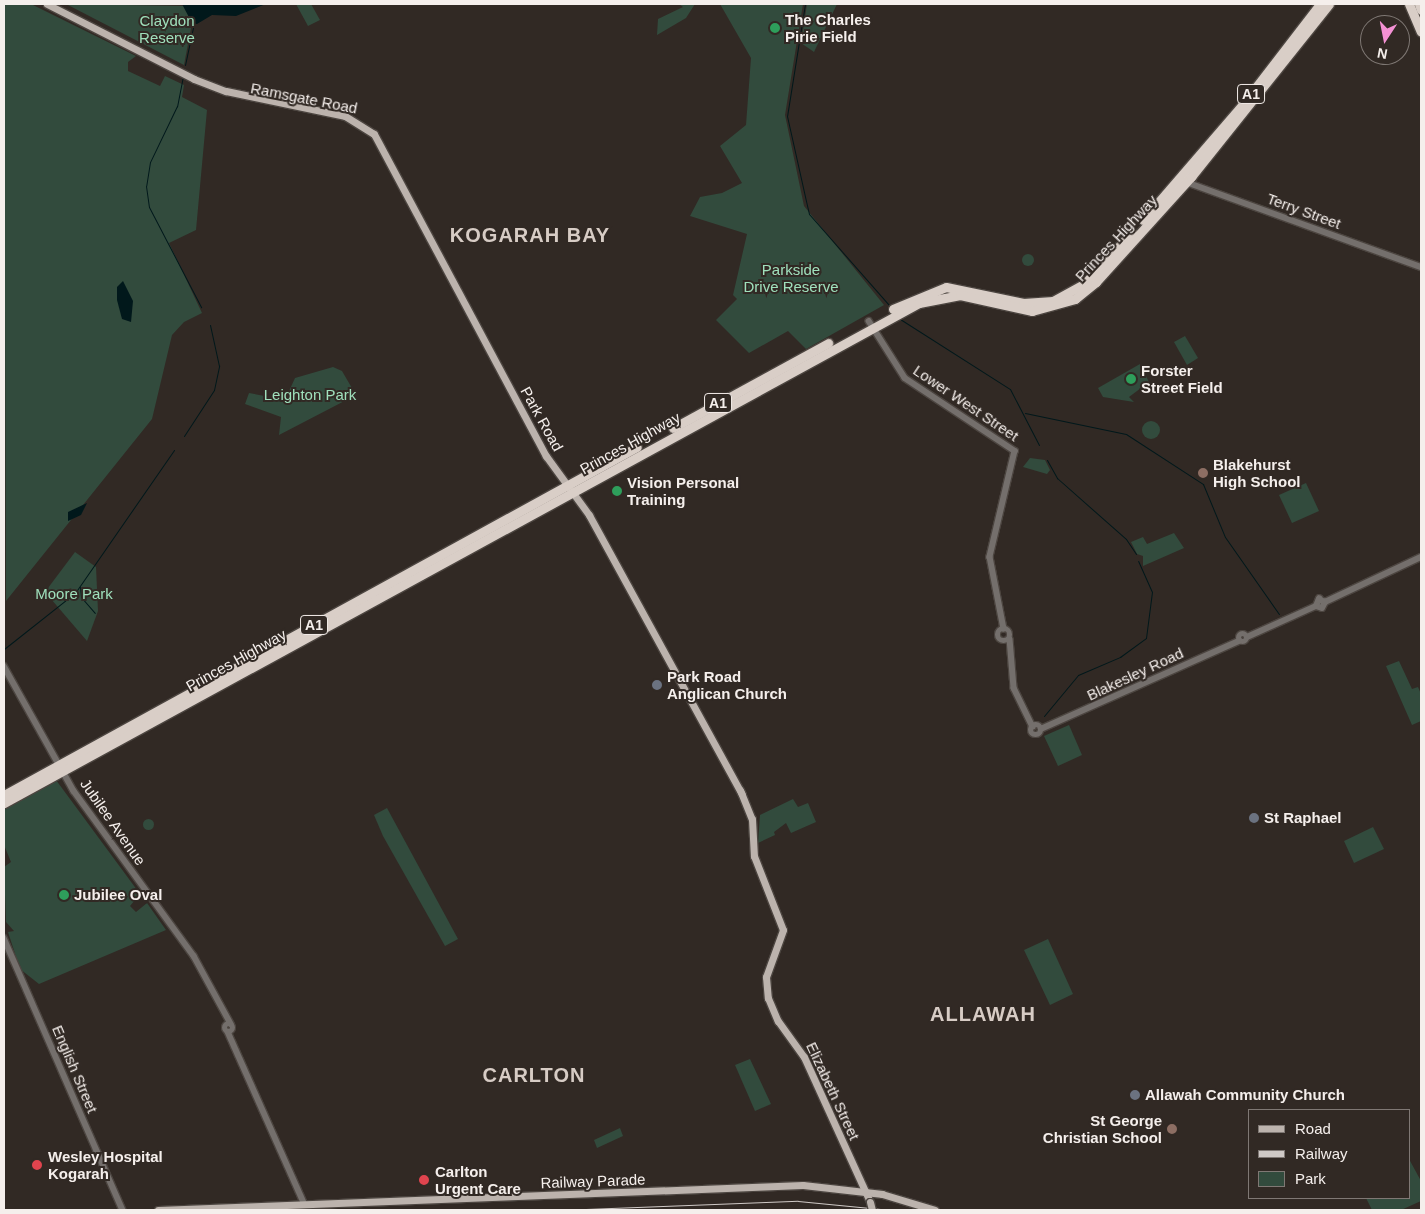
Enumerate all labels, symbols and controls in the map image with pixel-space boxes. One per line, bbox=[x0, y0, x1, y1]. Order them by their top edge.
place label: The Charles Pirie Field bbox=[785, 10, 871, 45]
park label: Claydon Reserve bbox=[139, 11, 195, 46]
north arrow bbox=[1360, 15, 1410, 65]
marker: The Charles Pirie Field bbox=[769, 22, 781, 34]
text: N bbox=[1376, 45, 1389, 63]
street label: Ramsgate Road bbox=[249, 79, 359, 117]
road number: A1 bbox=[1236, 82, 1266, 106]
street label: Terry Street bbox=[1264, 189, 1344, 233]
street label: Princes Highway bbox=[1071, 191, 1161, 285]
district label: KOGARAH BAY bbox=[448, 223, 612, 247]
park label: Parkside Drive Reserve bbox=[743, 260, 839, 295]
street label: Lower West Street bbox=[910, 361, 1022, 445]
place label: Forster Street Field bbox=[1141, 361, 1223, 396]
marker: Forster Street Field bbox=[1125, 373, 1137, 385]
street label: Park Road bbox=[517, 384, 567, 454]
park label: Leighton Park bbox=[264, 386, 356, 404]
road number: A1 bbox=[703, 392, 733, 414]
street label: Princes Highway bbox=[577, 408, 683, 478]
place label: Blakehurst High School bbox=[1213, 455, 1300, 490]
marker: Blakehurst High School bbox=[1197, 467, 1209, 479]
place label: Vision Personal Training bbox=[627, 473, 739, 508]
marker: Vision Personal Training bbox=[611, 485, 623, 497]
park label: Moore Park bbox=[35, 585, 113, 603]
road number: A1 bbox=[299, 614, 329, 636]
street label: Princes Highway bbox=[183, 625, 289, 695]
street label: Blakesley Road bbox=[1084, 644, 1186, 704]
place label: Park Road Anglican Church bbox=[667, 667, 787, 702]
marker: Park Road Anglican Church bbox=[651, 679, 663, 691]
street label: Jubilee Avenue bbox=[76, 775, 150, 869]
place label: St Raphael bbox=[1264, 809, 1342, 827]
marker: St Raphael bbox=[1248, 812, 1260, 824]
place label: Jubilee Oval bbox=[74, 886, 162, 904]
marker: Jubilee Oval bbox=[58, 889, 70, 901]
district label: ALLAWAH bbox=[929, 1002, 1037, 1026]
street label: English Street bbox=[48, 1023, 102, 1115]
street label: Elizabeth Street bbox=[802, 1039, 864, 1143]
district label: CARLTON bbox=[482, 1063, 586, 1087]
place label: Allawah Community Church bbox=[1145, 1086, 1345, 1104]
marker: Allawah Community Church bbox=[1129, 1089, 1141, 1101]
legend bbox=[1248, 1109, 1410, 1199]
place label: St George Christian School bbox=[1043, 1111, 1162, 1146]
text: Road bbox=[1295, 1120, 1331, 1137]
marker: St George Christian School bbox=[1166, 1123, 1178, 1135]
text: Railway bbox=[1295, 1145, 1348, 1162]
place label: Wesley Hospital Kogarah bbox=[48, 1147, 163, 1182]
marker: Wesley Hospital Kogarah bbox=[30, 1158, 44, 1172]
place label: Carlton Urgent Care bbox=[435, 1162, 521, 1197]
street label: Railway Parade bbox=[540, 1170, 646, 1192]
text: Park bbox=[1295, 1170, 1326, 1187]
marker: Carlton Urgent Care bbox=[417, 1173, 431, 1187]

